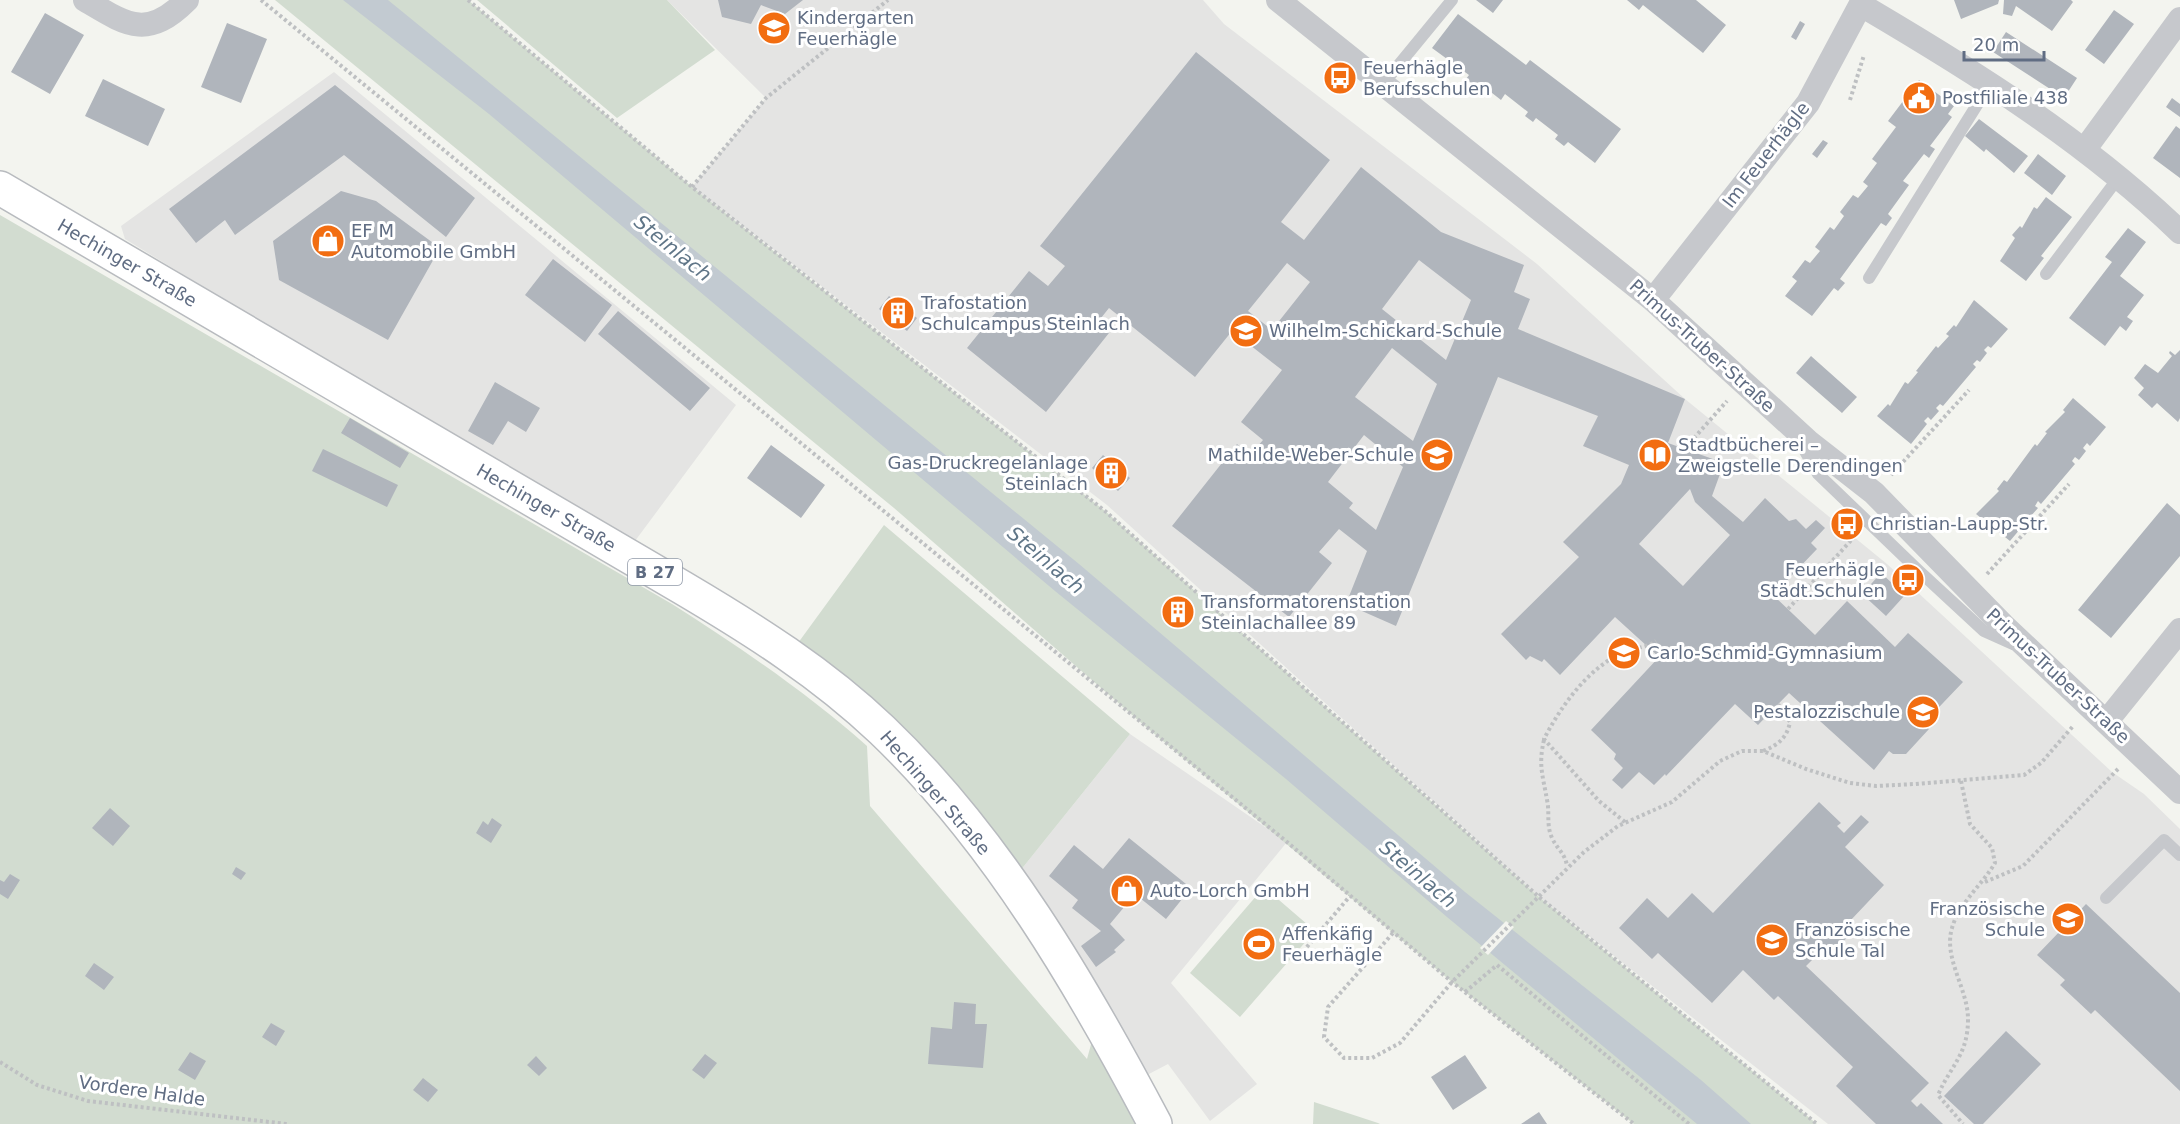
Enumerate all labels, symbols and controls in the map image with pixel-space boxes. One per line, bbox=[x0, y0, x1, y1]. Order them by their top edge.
place label: Kindergarten Feuerhägle bbox=[797, 7, 914, 49]
school or university icon: Kindergarten Feuerhägle bbox=[756, 10, 792, 46]
scale bar bbox=[1964, 24, 2044, 62]
text: 20 m bbox=[1973, 34, 2019, 55]
place label: Feuerhägle Berufsschulen bbox=[1363, 57, 1491, 99]
bus stop icon: Feuerhägle Berufsschulen bbox=[1322, 60, 1358, 96]
public building icon: Postfiliale 438 bbox=[1901, 80, 1937, 116]
place label: Postfiliale 438 bbox=[1942, 87, 2068, 108]
street label: Im Feuerhägle bbox=[1718, 98, 1813, 212]
water label: Steinlach bbox=[629, 210, 717, 286]
street label: Hechinger Straße bbox=[54, 214, 201, 311]
place label: EF M Automobile GmbH bbox=[351, 220, 516, 262]
shop icon: EF M Automobile GmbH bbox=[310, 223, 346, 259]
street label: Primus-Truber-Straße bbox=[1626, 275, 1779, 416]
place label: Trafostation Schulcampus Steinlach bbox=[920, 292, 1130, 334]
building icon: Trafostation Schulcampus Steinlach bbox=[880, 295, 916, 331]
school or university icon: Wilhelm-Schickard-Schule bbox=[1228, 313, 1264, 349]
place label: Wilhelm-Schickard-Schule bbox=[1269, 320, 1502, 341]
place label: Stadtbücherei – Zweigstelle Derendingen bbox=[1678, 434, 1903, 476]
school or university icon: Mathilde-Weber-Schule bbox=[1419, 437, 1455, 473]
library icon: Stadtbücherei – Zweigstelle Derendingen bbox=[1637, 437, 1673, 473]
place label: Mathilde-Weber-Schule bbox=[1207, 444, 1414, 465]
place label: Gas-Druckregelanlage Steinlach bbox=[888, 452, 1088, 494]
building icon: Gas-Druckregelanlage Steinlach bbox=[1093, 455, 1129, 491]
street label: Hechinger Straße bbox=[473, 459, 620, 556]
bus stop icon: Christian-Laupp-Str. bbox=[1829, 506, 1865, 542]
place label: Christian-Laupp-Str. bbox=[1870, 513, 2049, 534]
water label: Steinlach bbox=[1003, 521, 1089, 599]
road number: B 27 bbox=[628, 559, 682, 585]
place label: Feuerhägle Städt.Schulen bbox=[1760, 559, 1885, 601]
bus stop icon: Feuerhägle Städt.Schulen bbox=[1890, 562, 1926, 598]
place label: Transformatorenstation Steinlachallee 89 bbox=[1200, 591, 1411, 633]
building icon: Transformatorenstation Steinlachallee 89 bbox=[1160, 594, 1196, 630]
street label: Primus-Truber-Straße bbox=[1982, 604, 2134, 747]
school or university icon: Carlo-Schmid-Gymnasium bbox=[1606, 635, 1642, 671]
place label: Carlo-Schmid-Gymnasium bbox=[1647, 642, 1883, 663]
school or university icon: Pestalozzischule bbox=[1905, 694, 1941, 730]
place label: Pestalozzischule bbox=[1753, 701, 1900, 722]
street label: Hechinger Straße bbox=[876, 726, 995, 859]
water label: Steinlach bbox=[1375, 835, 1461, 913]
shop icon: Auto-Lorch GmbH bbox=[1109, 873, 1145, 909]
place label: Auto-Lorch GmbH bbox=[1150, 880, 1310, 901]
place label: Französische Schule bbox=[1930, 898, 2045, 940]
school or university icon: Französische Schule bbox=[2050, 901, 2086, 937]
place label: Französische Schule Tal bbox=[1795, 919, 1910, 961]
school or university icon: Französische Schule Tal bbox=[1754, 922, 1790, 958]
place label: Affenkäfig Feuerhägle bbox=[1282, 923, 1382, 965]
sports icon: Affenkäfig Feuerhägle bbox=[1241, 926, 1277, 962]
street label: Vordere Halde bbox=[78, 1071, 207, 1110]

